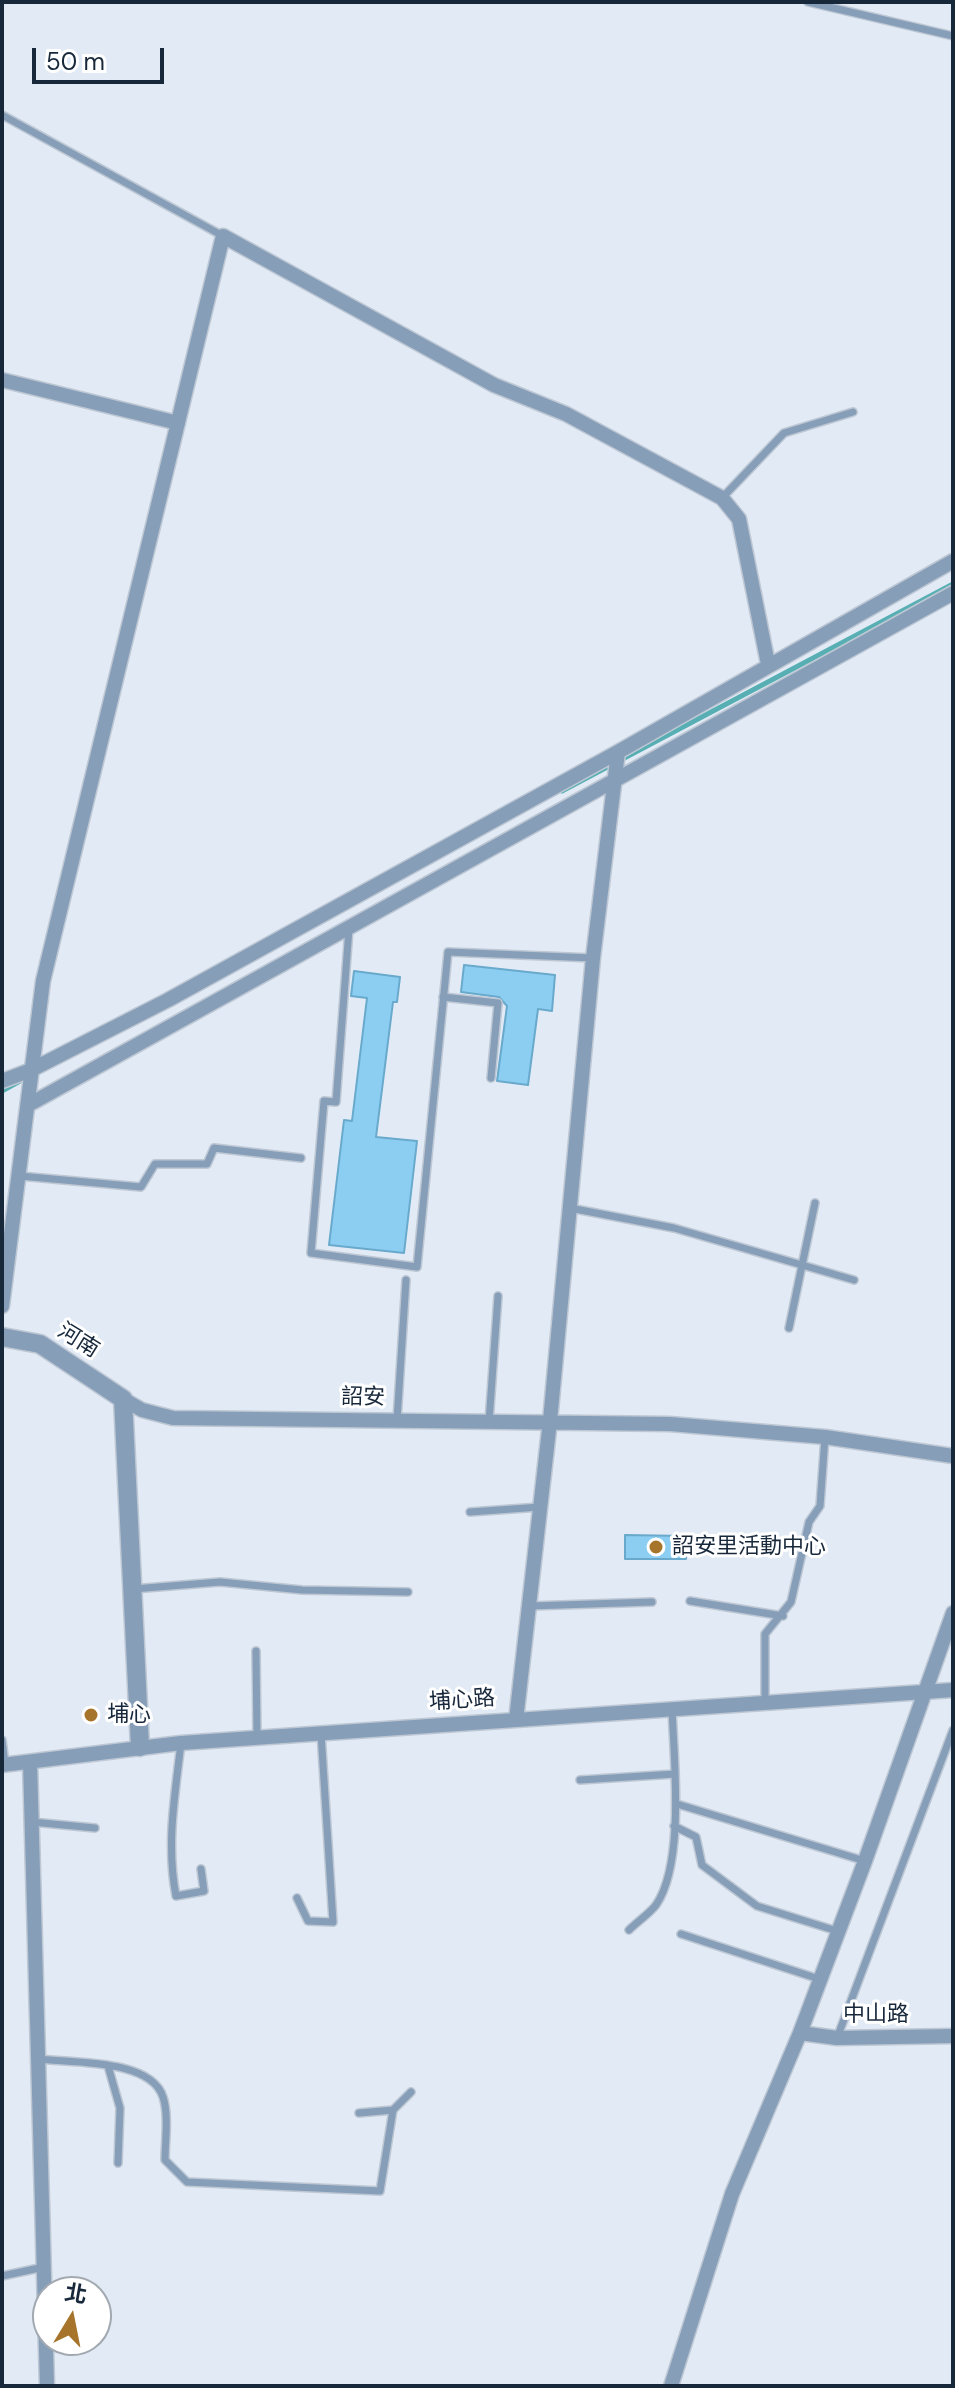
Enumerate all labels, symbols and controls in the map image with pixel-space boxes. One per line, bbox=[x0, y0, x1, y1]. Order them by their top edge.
scale bar bbox=[36, 32, 168, 82]
text: 50 m bbox=[46, 46, 105, 77]
street label: 河南 bbox=[52, 1318, 104, 1364]
street label: 詔安 bbox=[341, 1384, 385, 1412]
place label: 詔安里活動中心 bbox=[672, 1534, 826, 1560]
marker: 詔安里活動中心 bbox=[647, 1538, 665, 1556]
street label: 埔心路 bbox=[428, 1686, 496, 1716]
place label: 埔心 bbox=[107, 1702, 151, 1728]
marker: 埔心 bbox=[82, 1706, 100, 1724]
street label: 中山路 bbox=[843, 2002, 909, 2028]
north arrow bbox=[32, 2276, 112, 2356]
text: 北 bbox=[63, 2278, 89, 2310]

